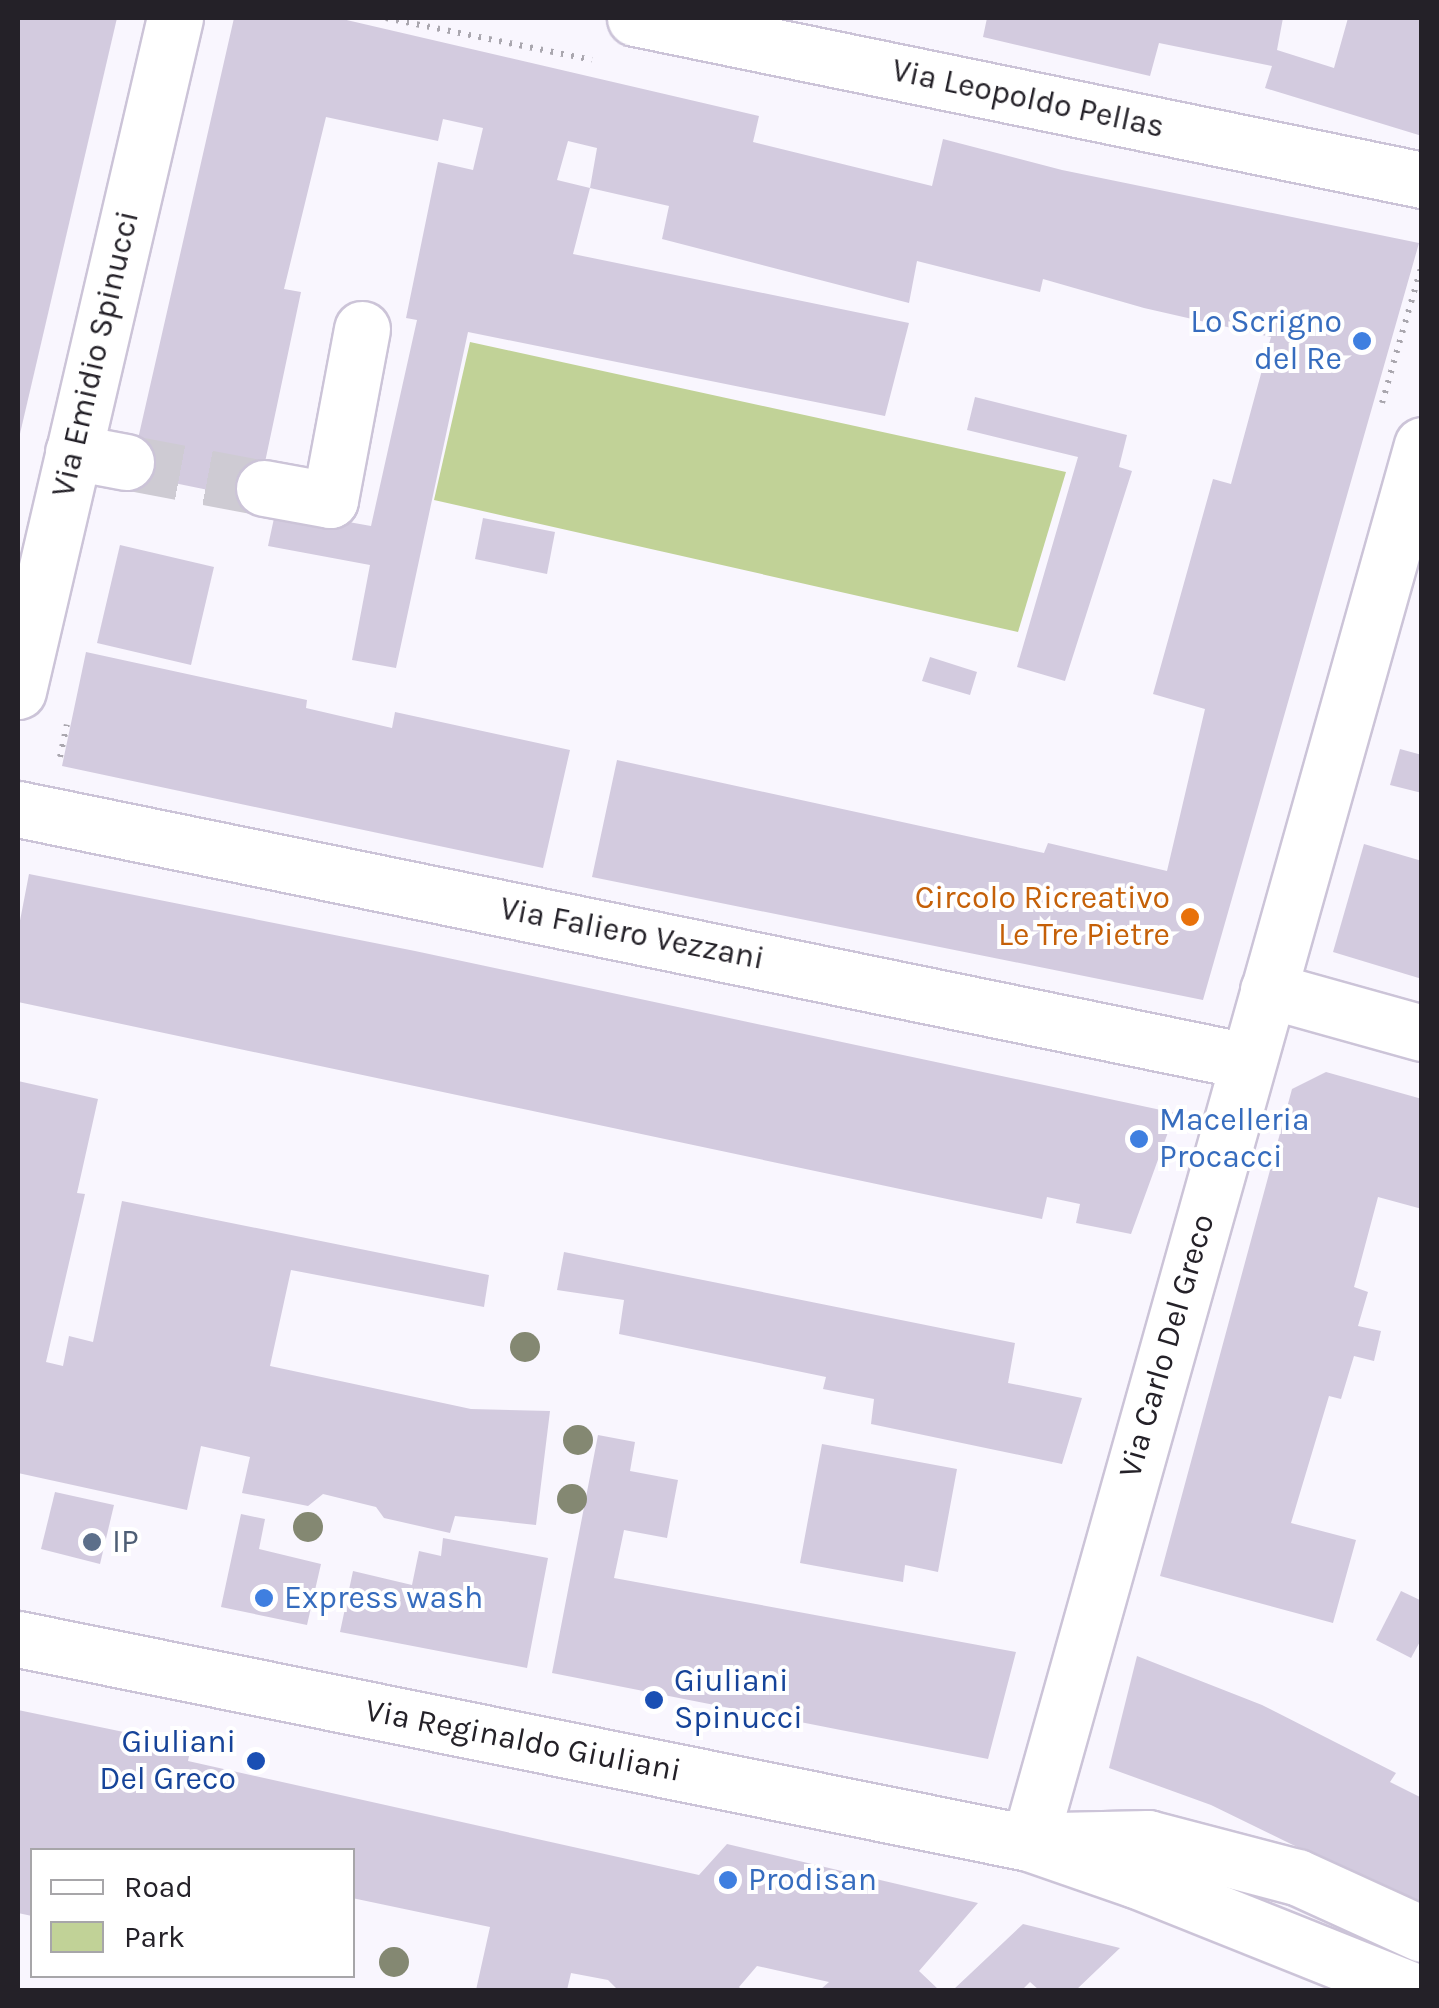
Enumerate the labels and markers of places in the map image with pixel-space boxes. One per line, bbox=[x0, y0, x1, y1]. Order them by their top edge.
place label: Lo Scrigno del Re bbox=[1190, 304, 1342, 379]
marker: Lo Scrigno del Re bbox=[1351, 330, 1373, 352]
place label: Circolo Ricreativo Le Tre Pietre bbox=[915, 880, 1170, 955]
marker: Circolo Ricreativo Le Tre Pietre bbox=[1179, 906, 1201, 928]
place label: Macelleria Procacci bbox=[1159, 1102, 1310, 1177]
marker: Macelleria Procacci bbox=[1128, 1128, 1150, 1150]
place label: IP bbox=[112, 1523, 139, 1561]
marker: IP bbox=[81, 1531, 103, 1553]
place label: Express wash bbox=[284, 1579, 483, 1617]
marker: Express wash bbox=[253, 1587, 275, 1609]
place label: Giuliani Spinucci bbox=[674, 1663, 803, 1738]
marker: Giuliani Spinucci bbox=[643, 1689, 665, 1711]
place label: Giuliani Del Greco bbox=[99, 1724, 236, 1799]
marker: Giuliani Del Greco bbox=[245, 1750, 267, 1772]
place label: Prodisan bbox=[748, 1861, 877, 1899]
marker: Prodisan bbox=[717, 1869, 739, 1891]

